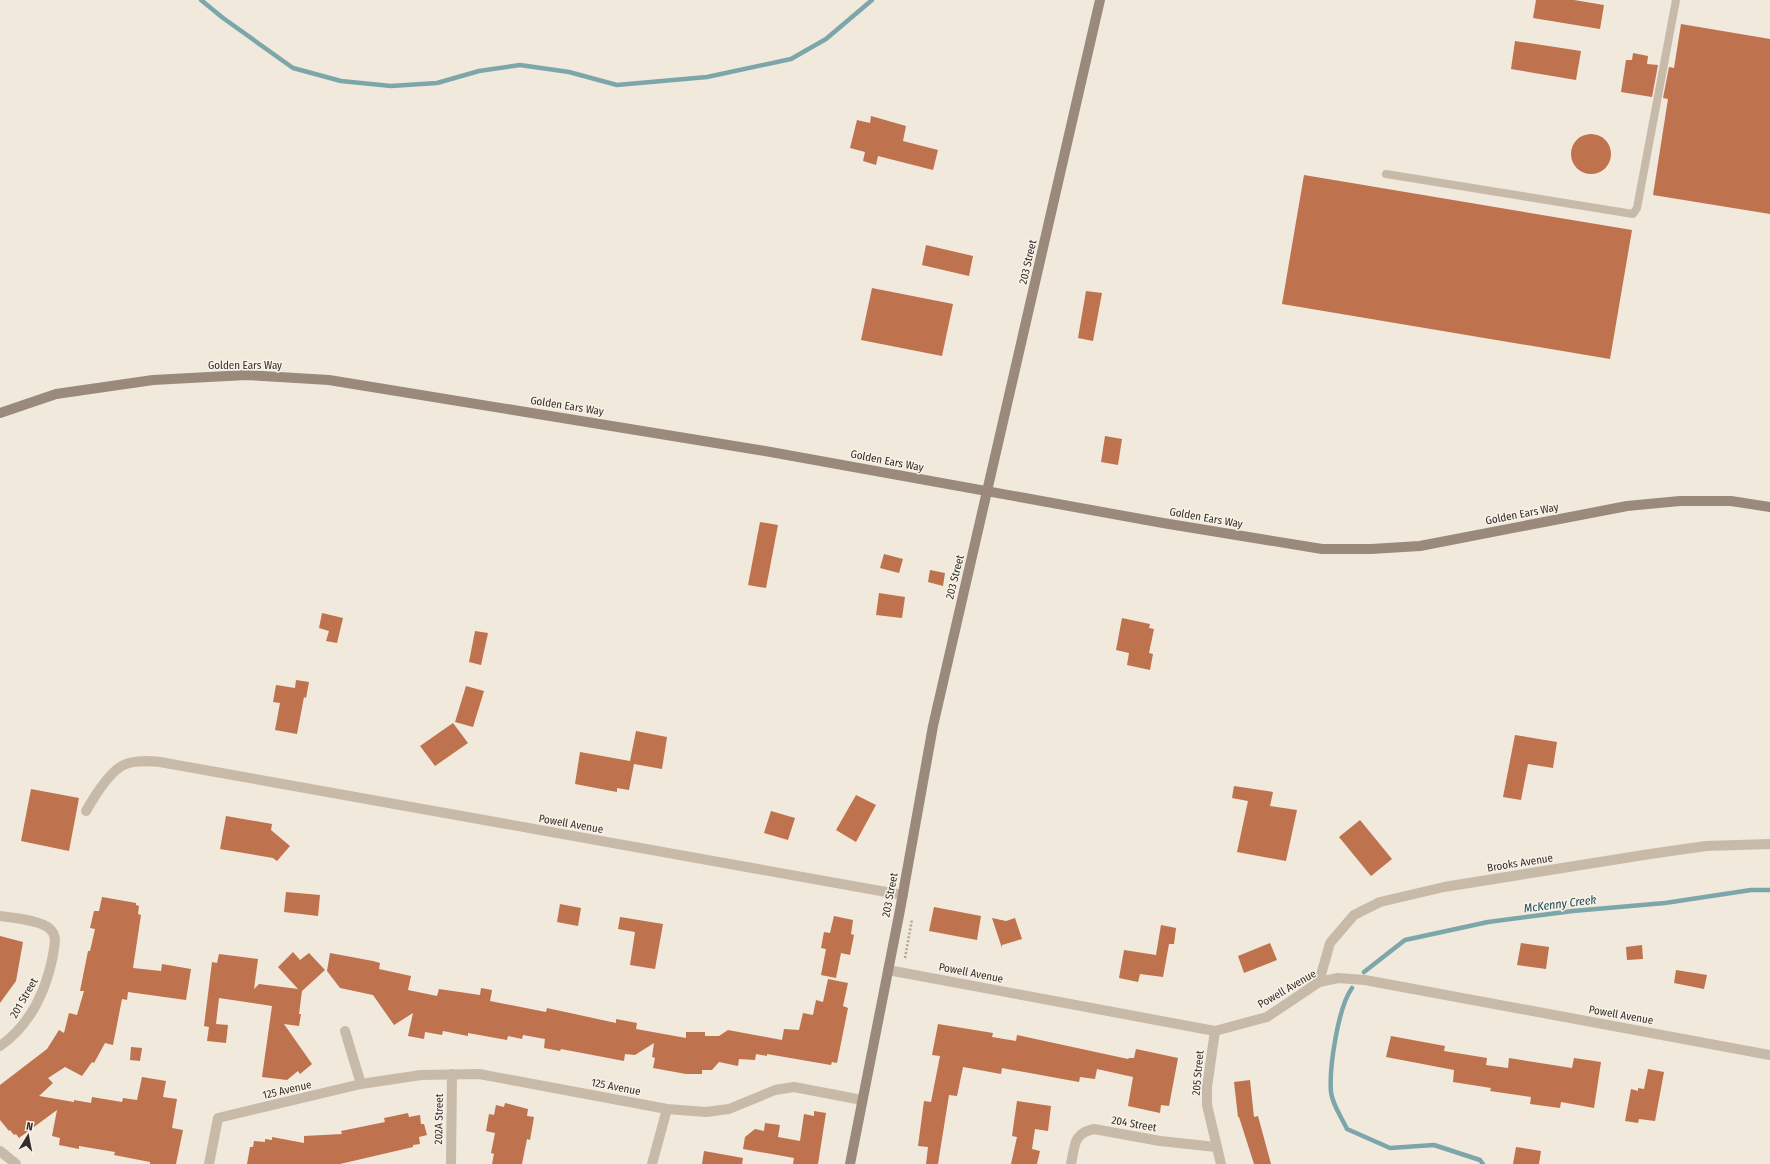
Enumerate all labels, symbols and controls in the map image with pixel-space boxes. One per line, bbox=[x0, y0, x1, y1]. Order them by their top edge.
street label: 203 Street bbox=[1017, 238, 1039, 285]
street label: Golden Ears Way bbox=[208, 359, 282, 372]
street label: Golden Ears Way bbox=[529, 394, 605, 418]
street label: Golden Ears Way bbox=[849, 448, 925, 474]
street label: Golden Ears Way bbox=[1484, 501, 1560, 527]
street label: Golden Ears Way bbox=[1168, 505, 1244, 531]
street label: 203 Street bbox=[943, 553, 967, 600]
street label: Powell Avenue bbox=[538, 812, 604, 836]
street label: Brooks Avenue bbox=[1486, 851, 1554, 875]
street label: 203 Street bbox=[879, 871, 901, 918]
water label: McKenny Creek bbox=[1523, 893, 1597, 915]
street label: Powell Avenue bbox=[938, 960, 1004, 986]
street label: Powell Avenue bbox=[1255, 967, 1319, 1011]
street label: 201 Street bbox=[7, 975, 41, 1020]
street label: Powell Avenue bbox=[1588, 1003, 1654, 1027]
street label: 205 Street bbox=[1190, 1049, 1206, 1096]
street label: 125 Avenue bbox=[590, 1076, 642, 1098]
street label: 125 Avenue bbox=[261, 1078, 313, 1102]
street label: 202A Street bbox=[432, 1093, 446, 1144]
street label: 204 Street bbox=[1110, 1114, 1158, 1134]
north arrow bbox=[8, 1116, 48, 1156]
text: N bbox=[25, 1120, 34, 1134]

